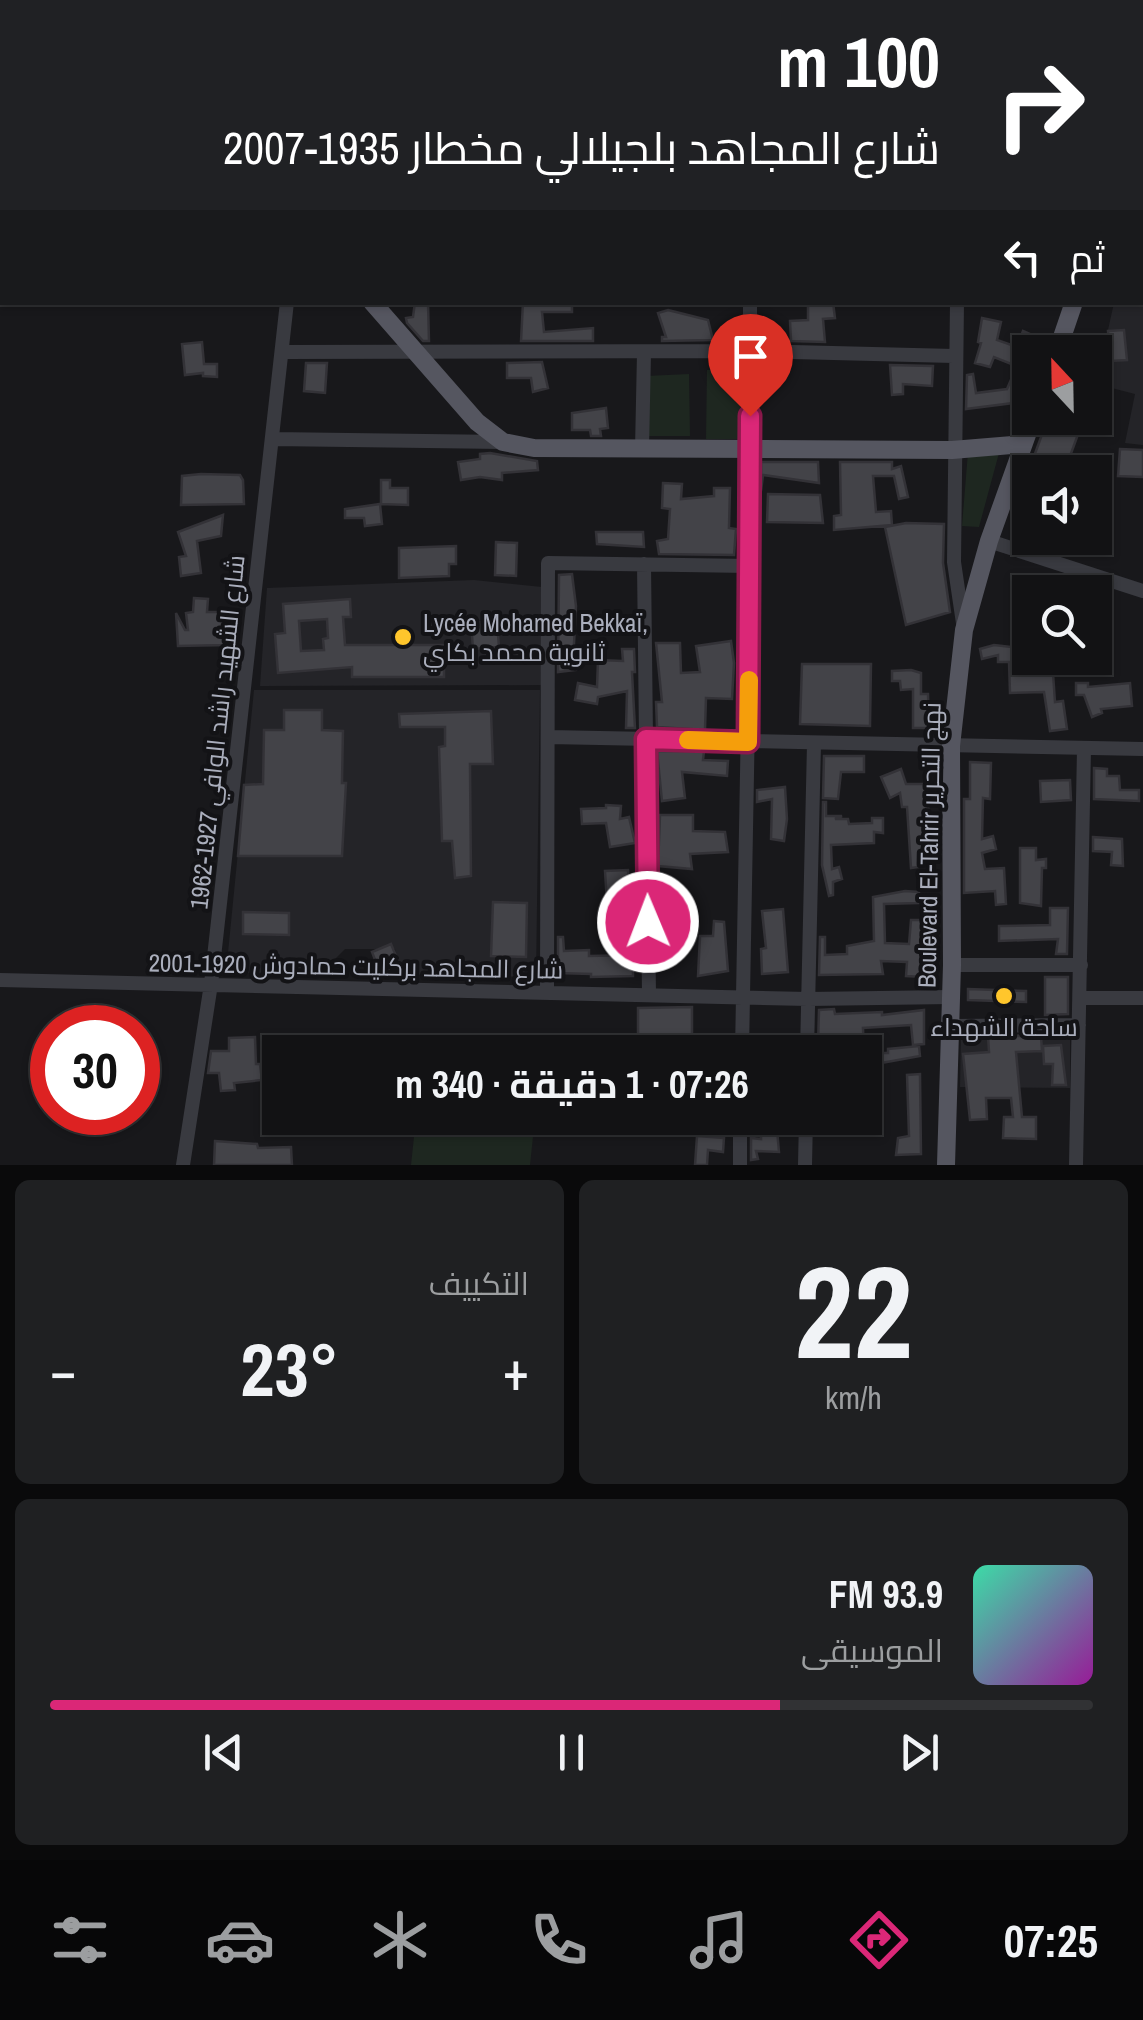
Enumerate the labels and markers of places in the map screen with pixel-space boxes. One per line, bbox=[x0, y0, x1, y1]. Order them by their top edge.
pin bbox=[708, 314, 793, 417]
place label: Lycée Mohamed Bekkaï, ثانوية محمد بكاي bbox=[423, 606, 648, 672]
marker: Lycée Mohamed Bekkaï, ثانوية محمد بكاي bbox=[392, 626, 414, 648]
marker: ساحة الشهداء bbox=[993, 985, 1015, 1007]
place label: ساحة الشهداء bbox=[930, 1010, 1078, 1044]

